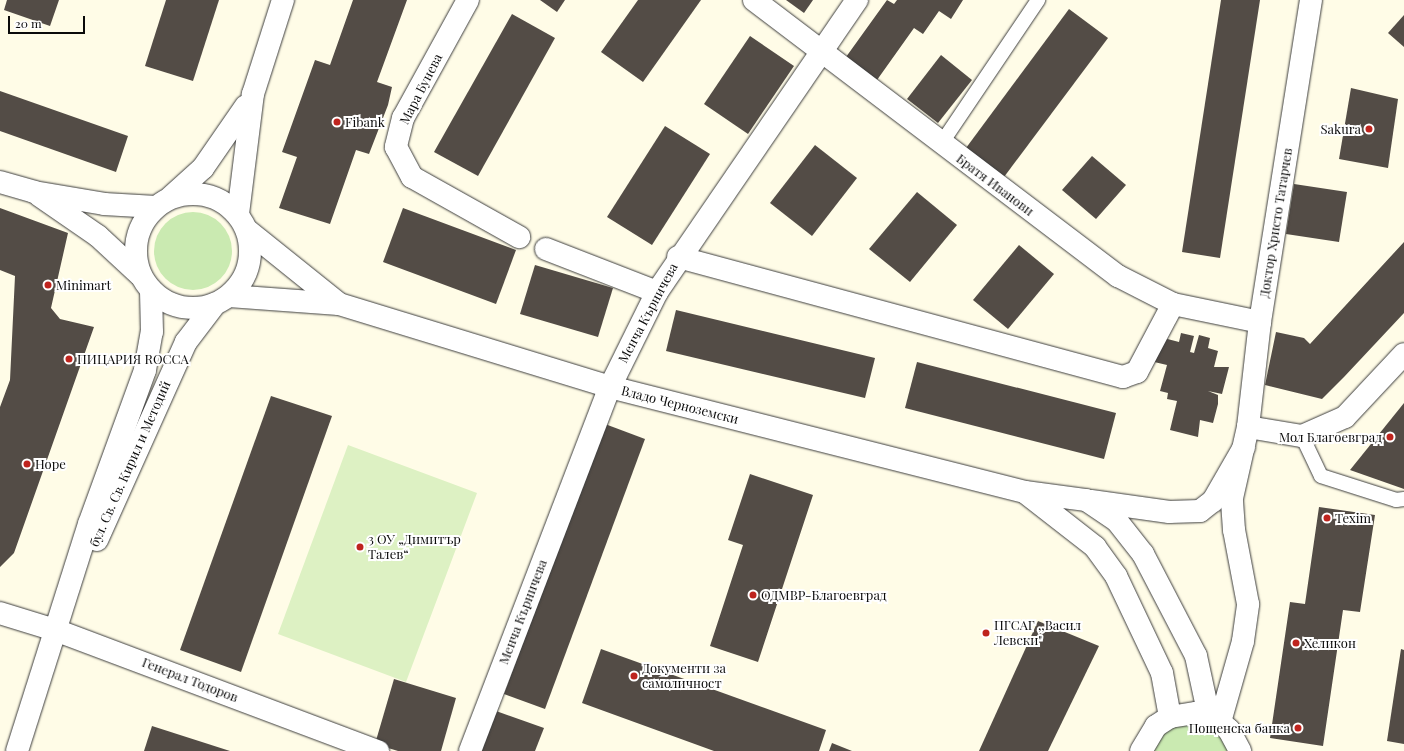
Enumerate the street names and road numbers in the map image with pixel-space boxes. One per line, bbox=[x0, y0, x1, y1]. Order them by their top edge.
street label: Мара Бунева bbox=[397, 51, 445, 127]
street label: Доктор Христо Татарчев bbox=[1256, 147, 1296, 299]
street label: Братя Иванови bbox=[953, 151, 1037, 219]
street label: Менча Кърничева bbox=[615, 260, 681, 366]
street label: бул. Св. Св. Кирил и Методий bbox=[86, 379, 174, 549]
street label: Владо Черноземски bbox=[620, 383, 740, 427]
street label: Менча Кърничева bbox=[496, 557, 550, 667]
street label: Генерал Тодоров bbox=[140, 655, 240, 705]

